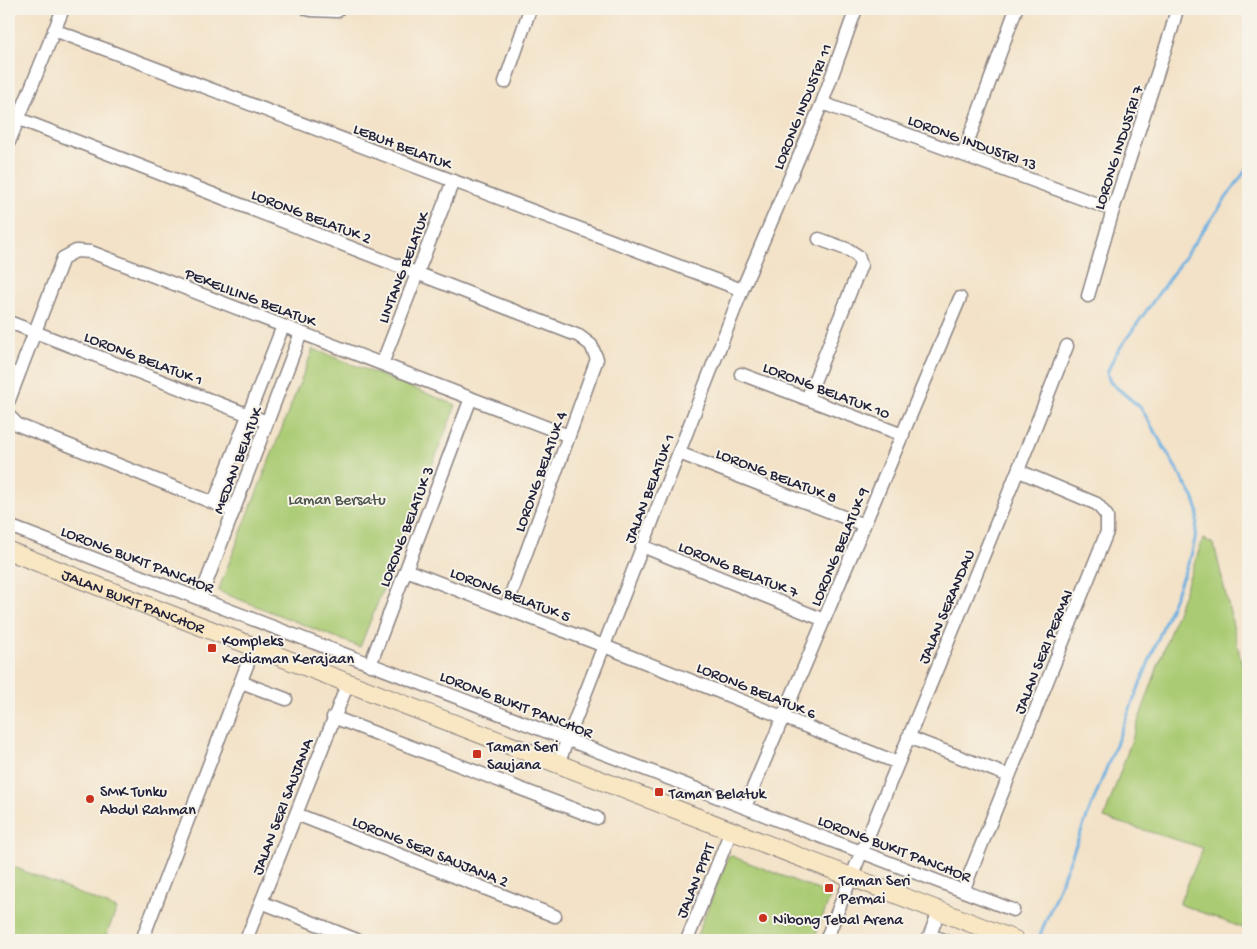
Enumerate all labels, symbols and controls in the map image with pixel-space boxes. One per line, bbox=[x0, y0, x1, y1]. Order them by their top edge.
street label: LORONG INDUSTRI 11 bbox=[770, 41, 838, 173]
street label: LORONG INDUSTRI 7 bbox=[1091, 83, 1150, 213]
street label: LORONG INDUSTRI 13 bbox=[905, 112, 1039, 177]
street label: LEBUH BELATUK bbox=[350, 121, 456, 177]
street label: LORONG BELATUK 2 bbox=[248, 187, 374, 250]
street label: LINTANG BELATUK bbox=[375, 208, 436, 327]
street label: PEKELILING BELATUK bbox=[181, 265, 320, 334]
street label: LORONG BELATUK 1 bbox=[81, 329, 205, 392]
street label: LORONG BELATUK 10 bbox=[759, 359, 892, 425]
street label: MEDAN BELATUK bbox=[210, 403, 269, 517]
street label: LORONG BELATUK 4 bbox=[512, 409, 573, 535]
street label: JALAN BELATUK 1 bbox=[622, 432, 681, 547]
street label: LORONG BELATUK 8 bbox=[713, 445, 839, 509]
street label: LORONG BELATUK 3 bbox=[377, 464, 440, 590]
street label: LORONG BELATUK 9 bbox=[808, 485, 875, 610]
park label: Laman Bersatu bbox=[288, 492, 386, 511]
street label: LORONG BUKIT PANCHOR bbox=[58, 523, 217, 599]
street label: LORONG BELATUK 7 bbox=[675, 539, 801, 604]
street label: JALAN SERANDAU bbox=[916, 547, 981, 667]
street label: LORONG BELATUK 5 bbox=[447, 565, 573, 628]
street label: JALAN BUKIT PANCHOR bbox=[58, 567, 207, 640]
street label: JALAN SERI PERMAI bbox=[1012, 587, 1079, 717]
place label: Kompleks Kediaman Kerajaan bbox=[222, 633, 354, 670]
marker: Kompleks Kediaman Kerajaan bbox=[206, 642, 218, 654]
street label: LORONG BELATUK 6 bbox=[693, 660, 819, 725]
street label: LORONG BUKIT PANCHOR bbox=[437, 668, 596, 744]
street label: JALAN SERI SAUJANA bbox=[249, 735, 320, 878]
place label: Taman Seri Saujana bbox=[486, 739, 558, 776]
marker: Taman Seri Saujana bbox=[471, 748, 483, 760]
place label: SMK Tunku Abdul Rahman bbox=[100, 784, 196, 821]
marker: Taman Belatuk bbox=[653, 786, 665, 798]
place label: Taman Belatuk bbox=[668, 786, 768, 805]
marker: SMK Tunku Abdul Rahman bbox=[84, 793, 96, 805]
street label: LORONG BUKIT PANCHOR bbox=[815, 812, 974, 888]
street label: LORONG SERI SAUJANA 2 bbox=[349, 813, 511, 893]
street label: JALAN PIPIT bbox=[674, 840, 721, 921]
place label: Taman Seri Permai bbox=[838, 873, 910, 910]
marker: Taman Seri Permai bbox=[823, 882, 835, 894]
marker: Nibong Tebal Arena bbox=[757, 912, 769, 924]
place label: Nibong Tebal Arena bbox=[773, 912, 904, 931]

